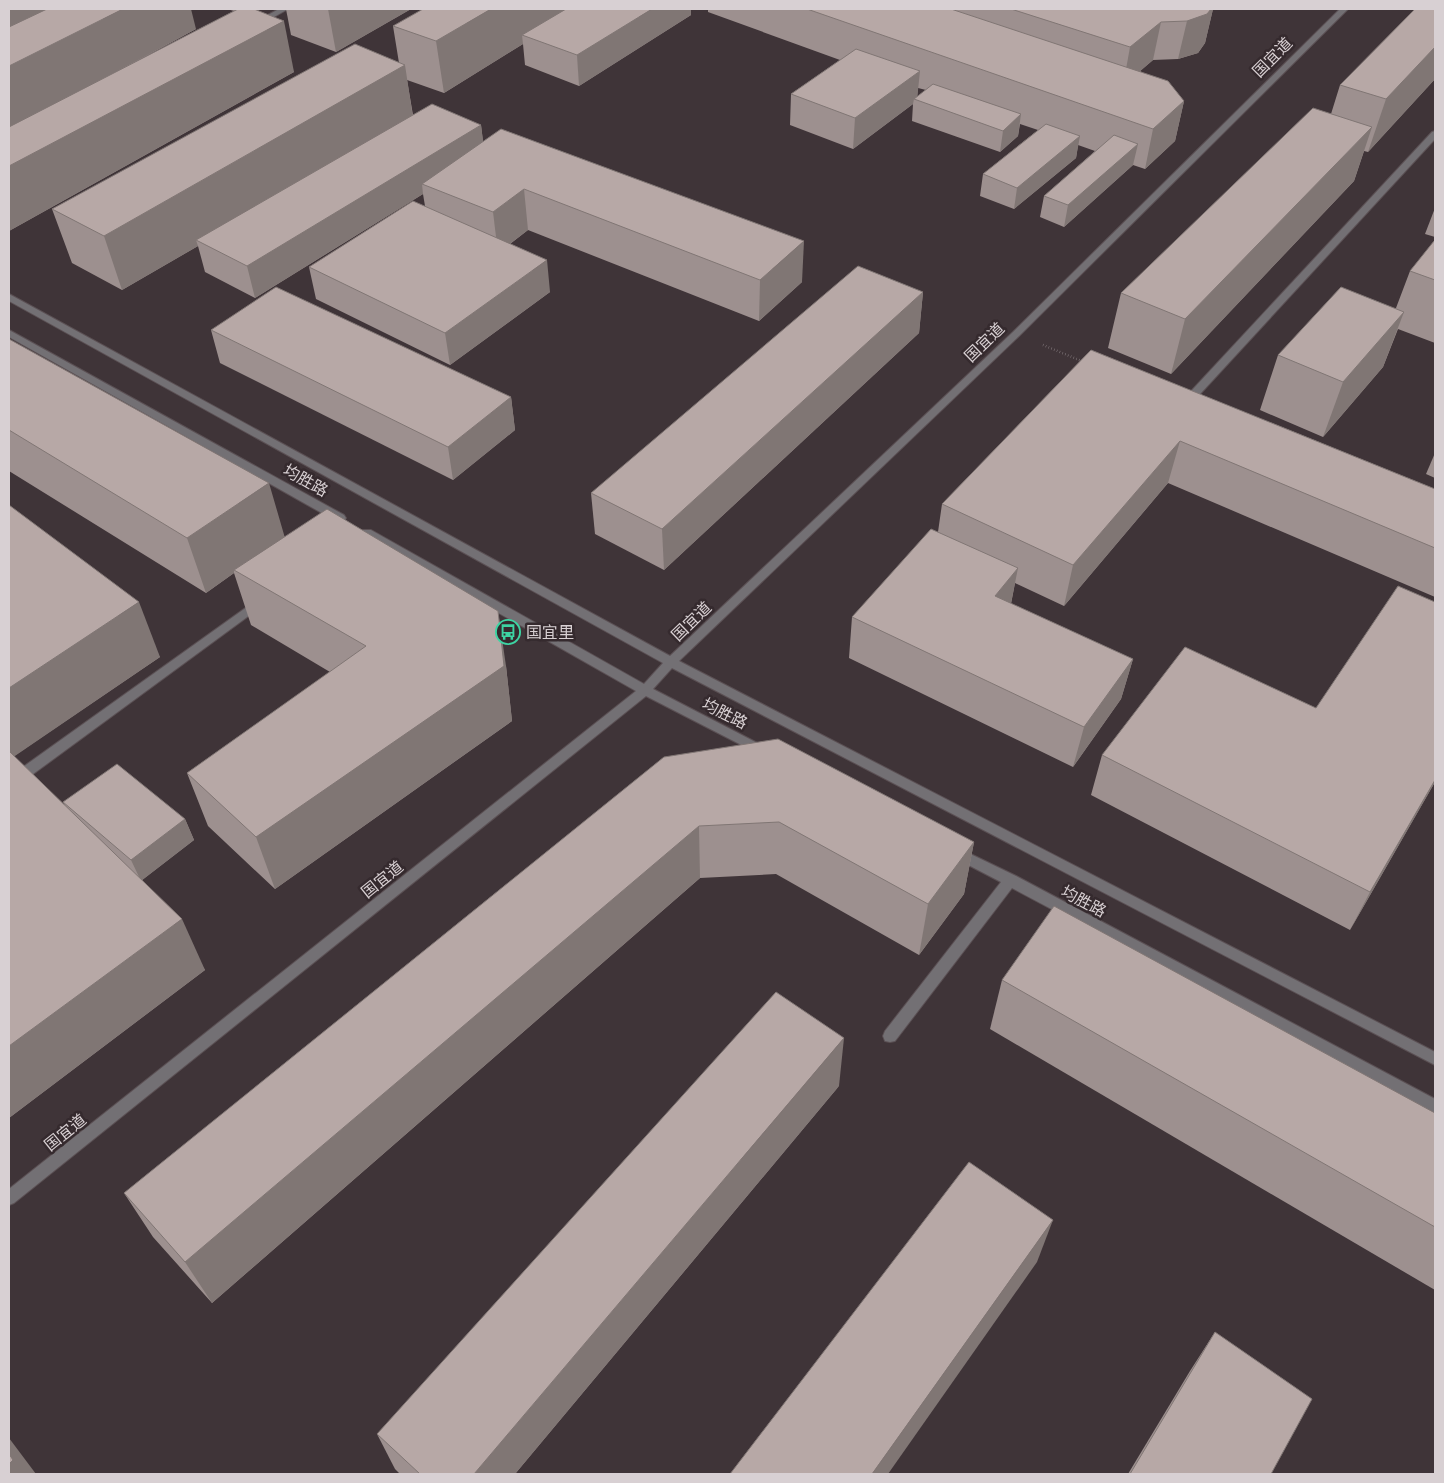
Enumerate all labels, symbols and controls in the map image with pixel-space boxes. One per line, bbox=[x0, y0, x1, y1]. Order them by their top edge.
street label: 国宜道 bbox=[1248, 33, 1296, 81]
street label: 国宜道 bbox=[960, 318, 1008, 366]
street label: 均胜路 bbox=[280, 460, 332, 500]
street label: 国宜道 bbox=[667, 597, 715, 645]
bus stop icon: 国宜里 bbox=[495, 619, 521, 645]
place label: 国宜里 bbox=[526, 622, 574, 642]
street label: 均胜路 bbox=[699, 693, 751, 733]
street label: 国宜道 bbox=[357, 856, 407, 902]
street label: 均胜路 bbox=[1058, 881, 1110, 921]
street label: 国宜道 bbox=[40, 1109, 90, 1155]

